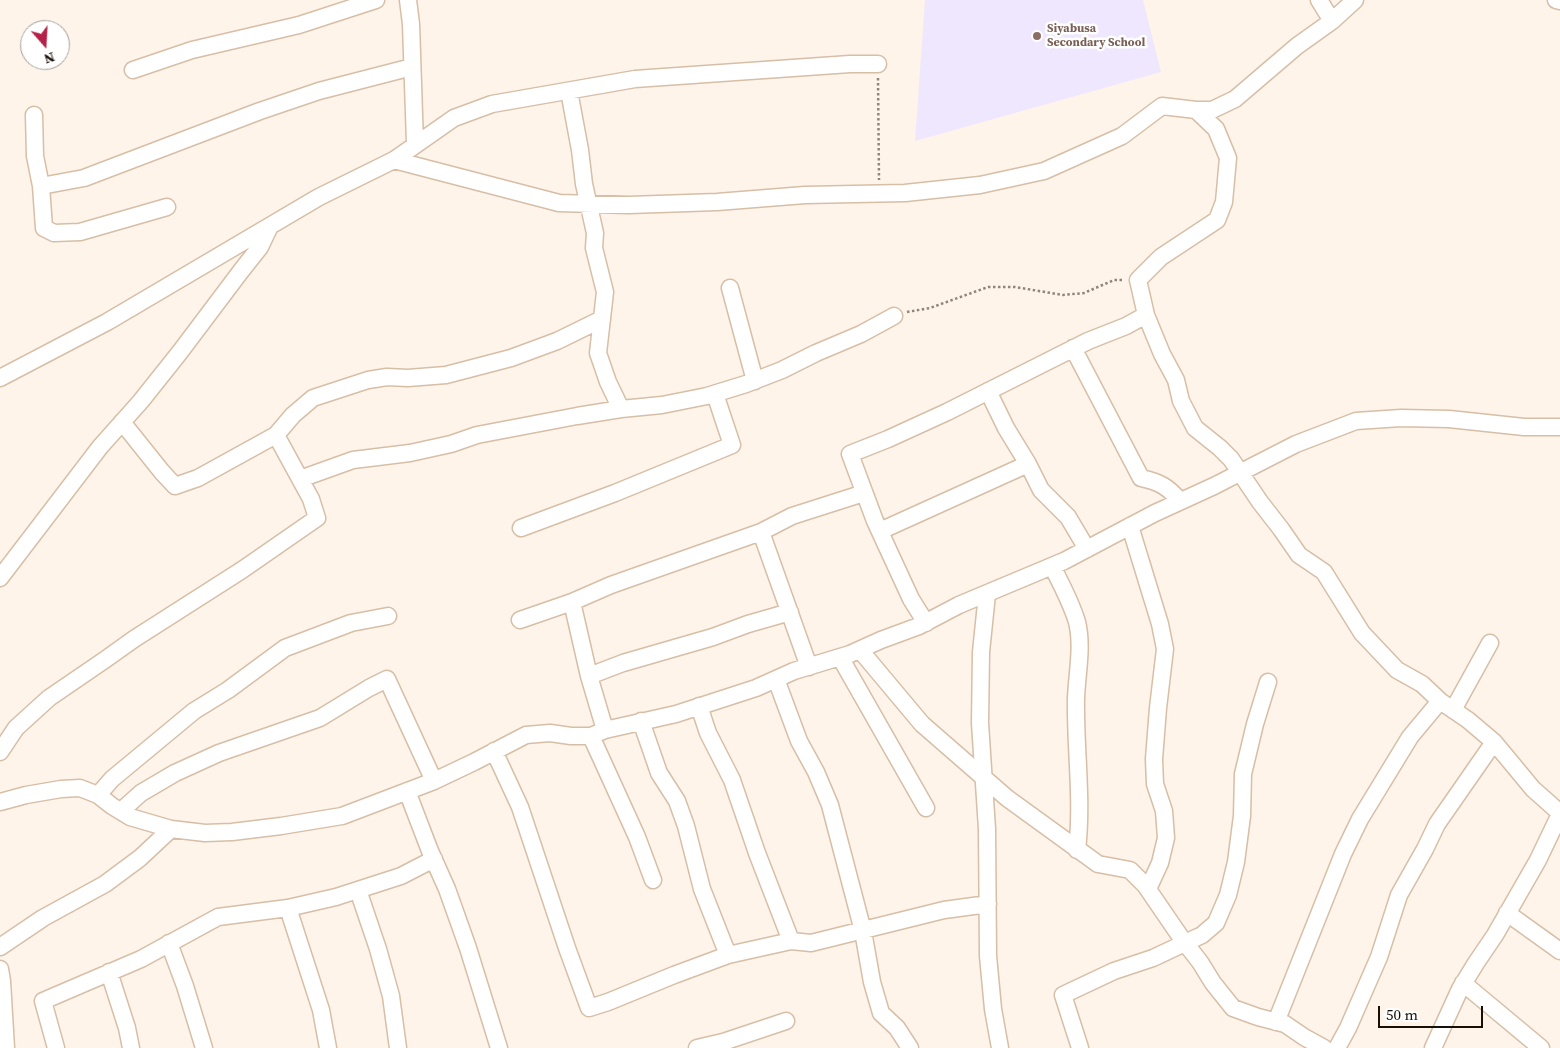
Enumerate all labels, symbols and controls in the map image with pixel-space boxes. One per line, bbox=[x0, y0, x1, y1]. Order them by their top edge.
north arrow bbox=[20, 20, 70, 70]
place label: Siyabusa Secondary School bbox=[1047, 22, 1145, 50]
marker: Siyabusa Secondary School bbox=[1031, 30, 1043, 42]
text: N bbox=[41, 47, 58, 69]
scale bar bbox=[1380, 996, 1485, 1028]
text: 50 m bbox=[1386, 1004, 1418, 1025]

